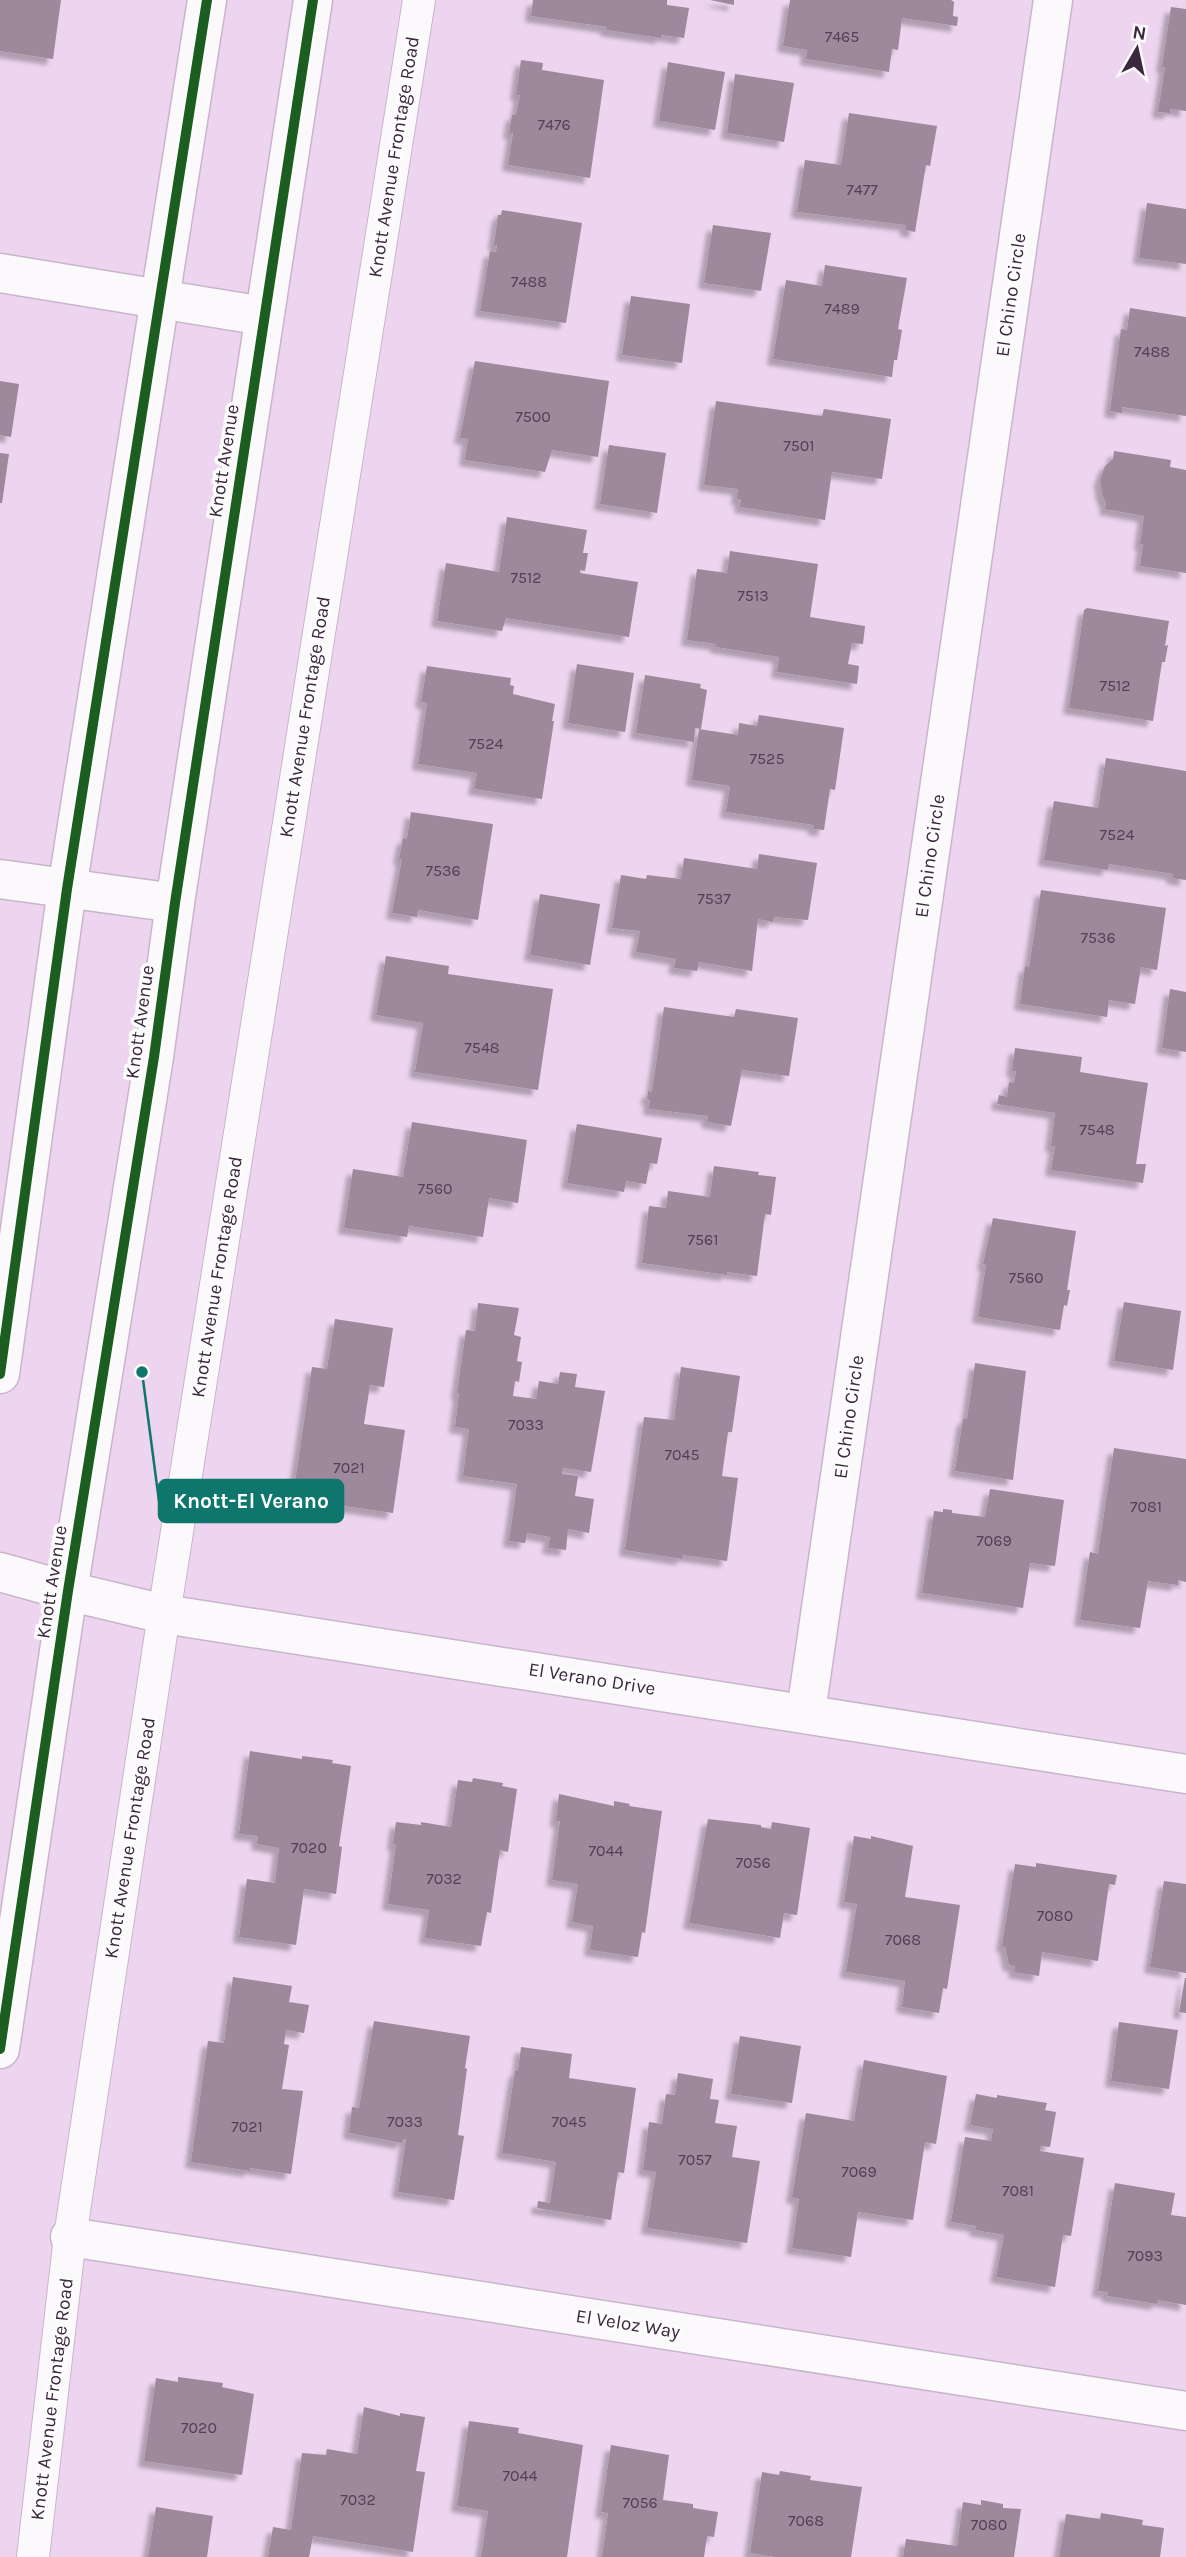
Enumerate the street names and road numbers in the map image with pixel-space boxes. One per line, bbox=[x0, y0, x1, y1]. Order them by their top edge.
street label: Knott Avenue Frontage Road bbox=[364, 35, 424, 279]
street label: El Chino Circle bbox=[991, 232, 1031, 358]
street label: Knott Avenue bbox=[204, 403, 244, 519]
street label: Knott Avenue Frontage Road bbox=[275, 595, 335, 839]
street label: El Chino Circle bbox=[910, 793, 950, 919]
street label: Knott Avenue bbox=[121, 964, 159, 1080]
street label: Knott Avenue Frontage Road bbox=[187, 1155, 247, 1399]
street label: El Chino Circle bbox=[829, 1354, 869, 1480]
street label: Knott Avenue bbox=[32, 1524, 72, 1640]
street label: El Verano Drive bbox=[527, 1658, 657, 1700]
street label: Knott Avenue Frontage Road bbox=[100, 1716, 160, 1960]
street label: Knott Avenue Frontage Road bbox=[26, 2276, 78, 2522]
street label: El Veloz Way bbox=[574, 2305, 682, 2343]

